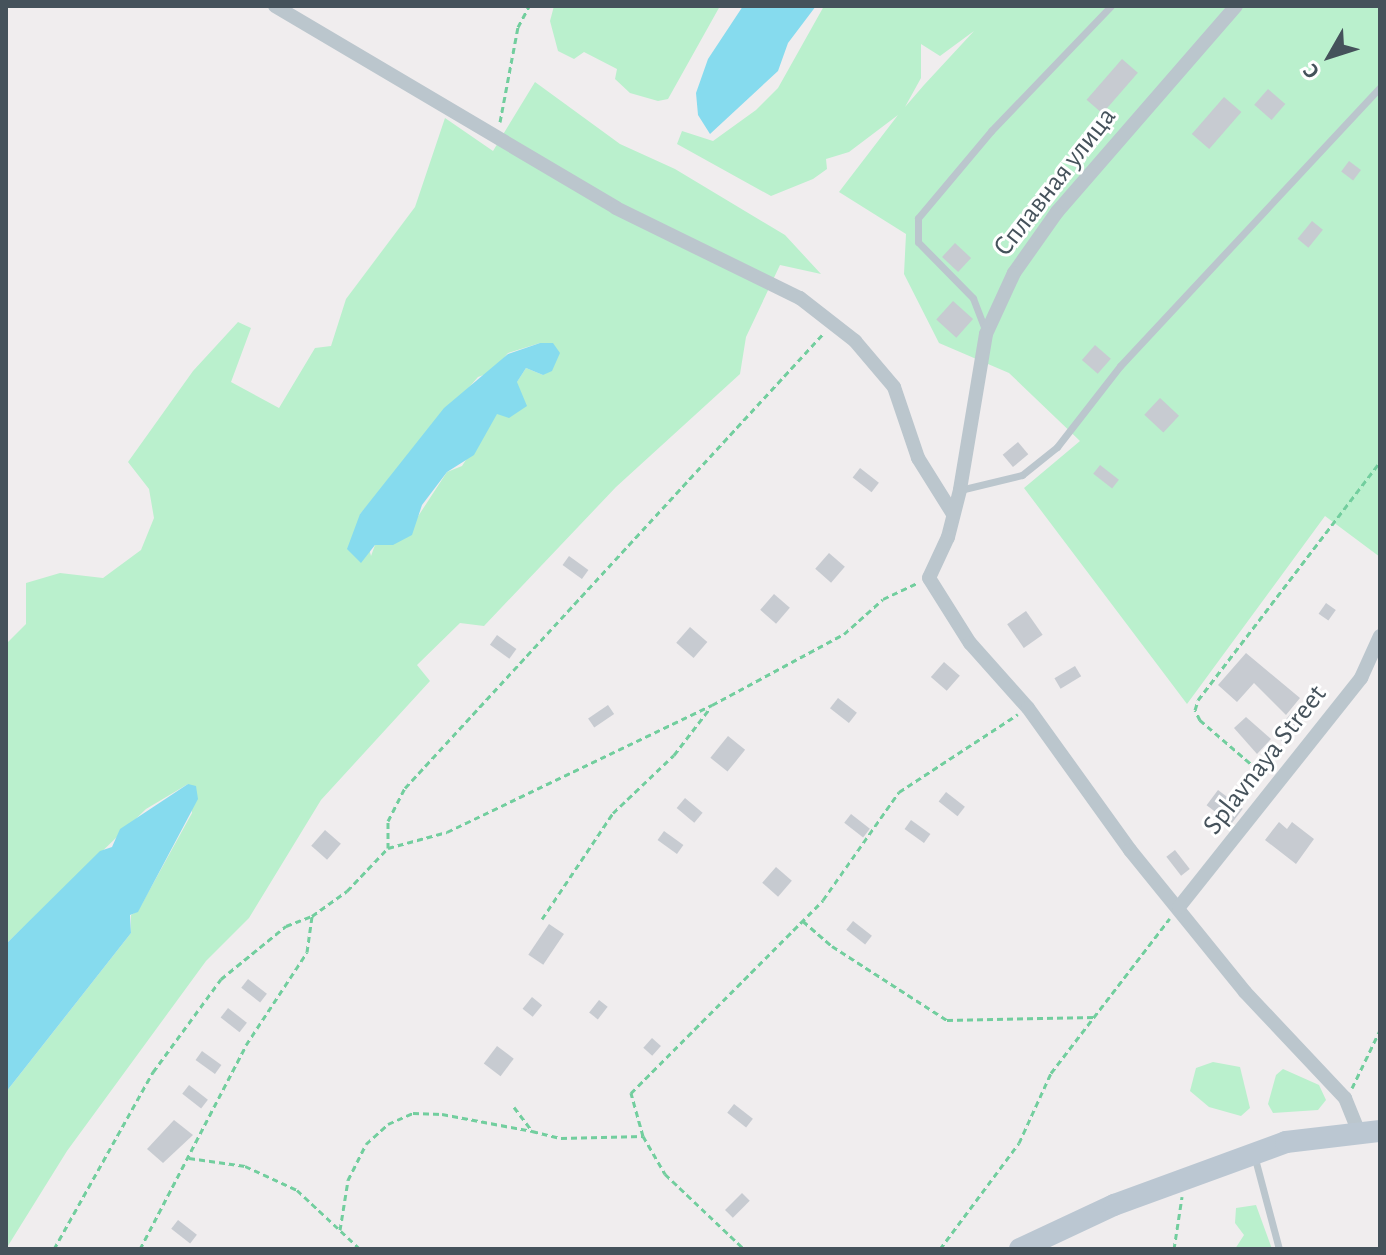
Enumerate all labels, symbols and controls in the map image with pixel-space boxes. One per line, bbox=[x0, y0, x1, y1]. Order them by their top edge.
north arrow bbox=[1290, 16, 1370, 96]
text: С bbox=[1299, 59, 1324, 83]
street label: Сплавная улица bbox=[986, 101, 1124, 263]
street label: Splavnaya Street bbox=[1196, 678, 1334, 842]

